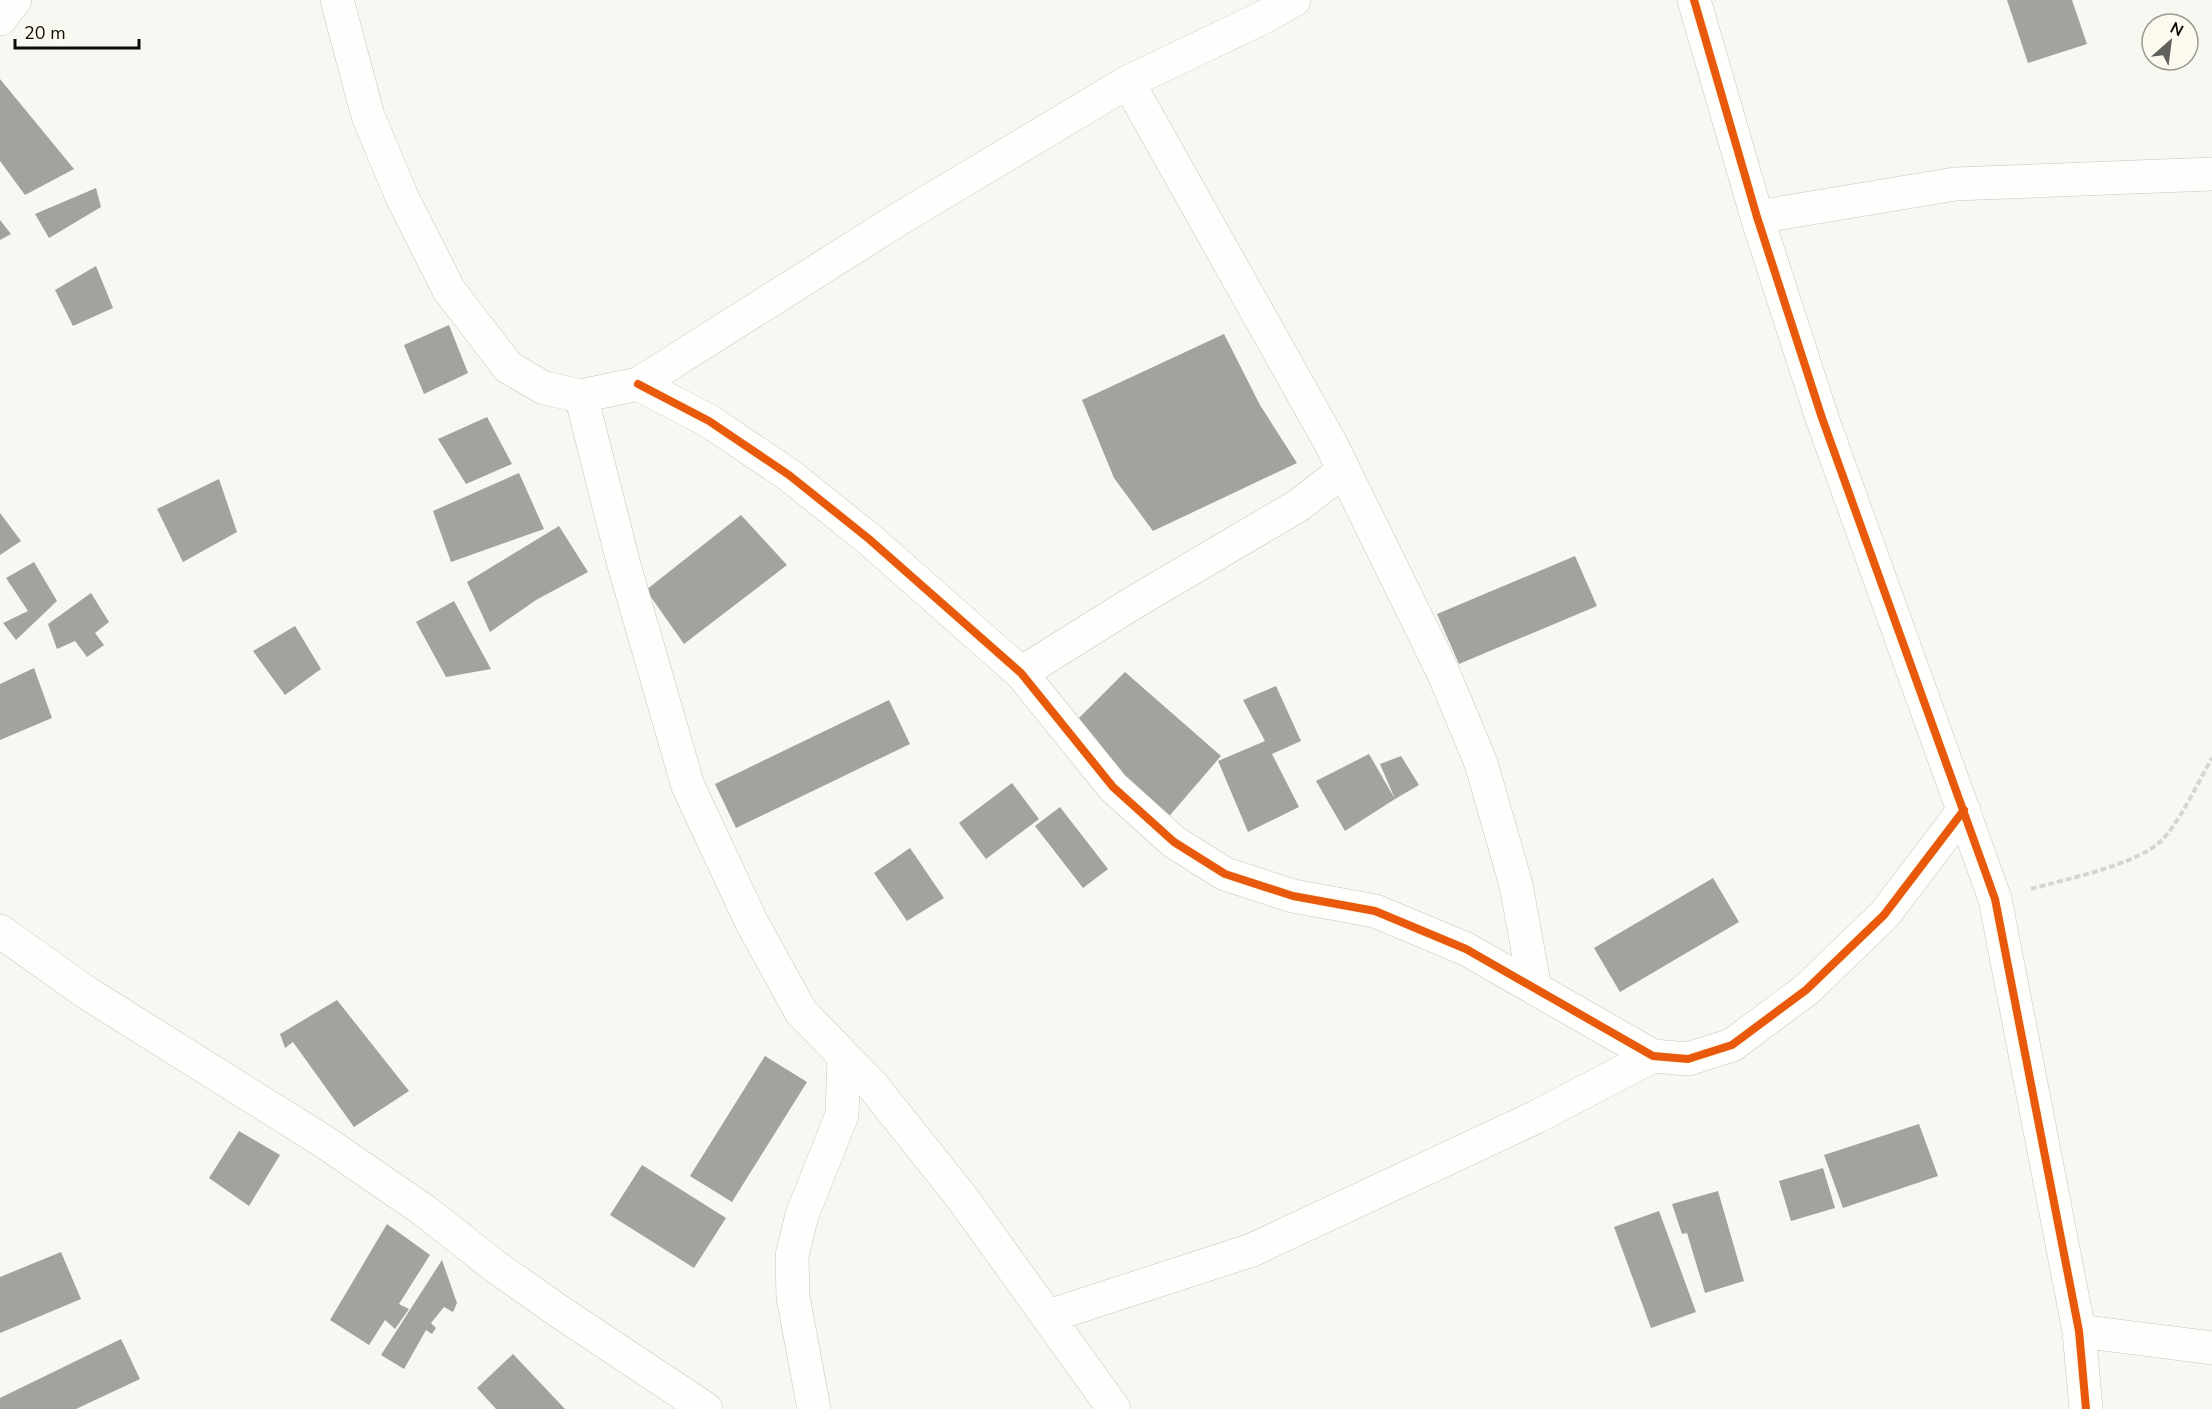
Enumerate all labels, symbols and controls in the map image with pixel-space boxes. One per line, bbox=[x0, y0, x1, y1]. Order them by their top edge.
scale bar bbox=[15, 12, 140, 50]
north arrow bbox=[2140, 12, 2200, 72]
text: N bbox=[2166, 17, 2187, 42]
text: 20 m bbox=[24, 21, 66, 45]

